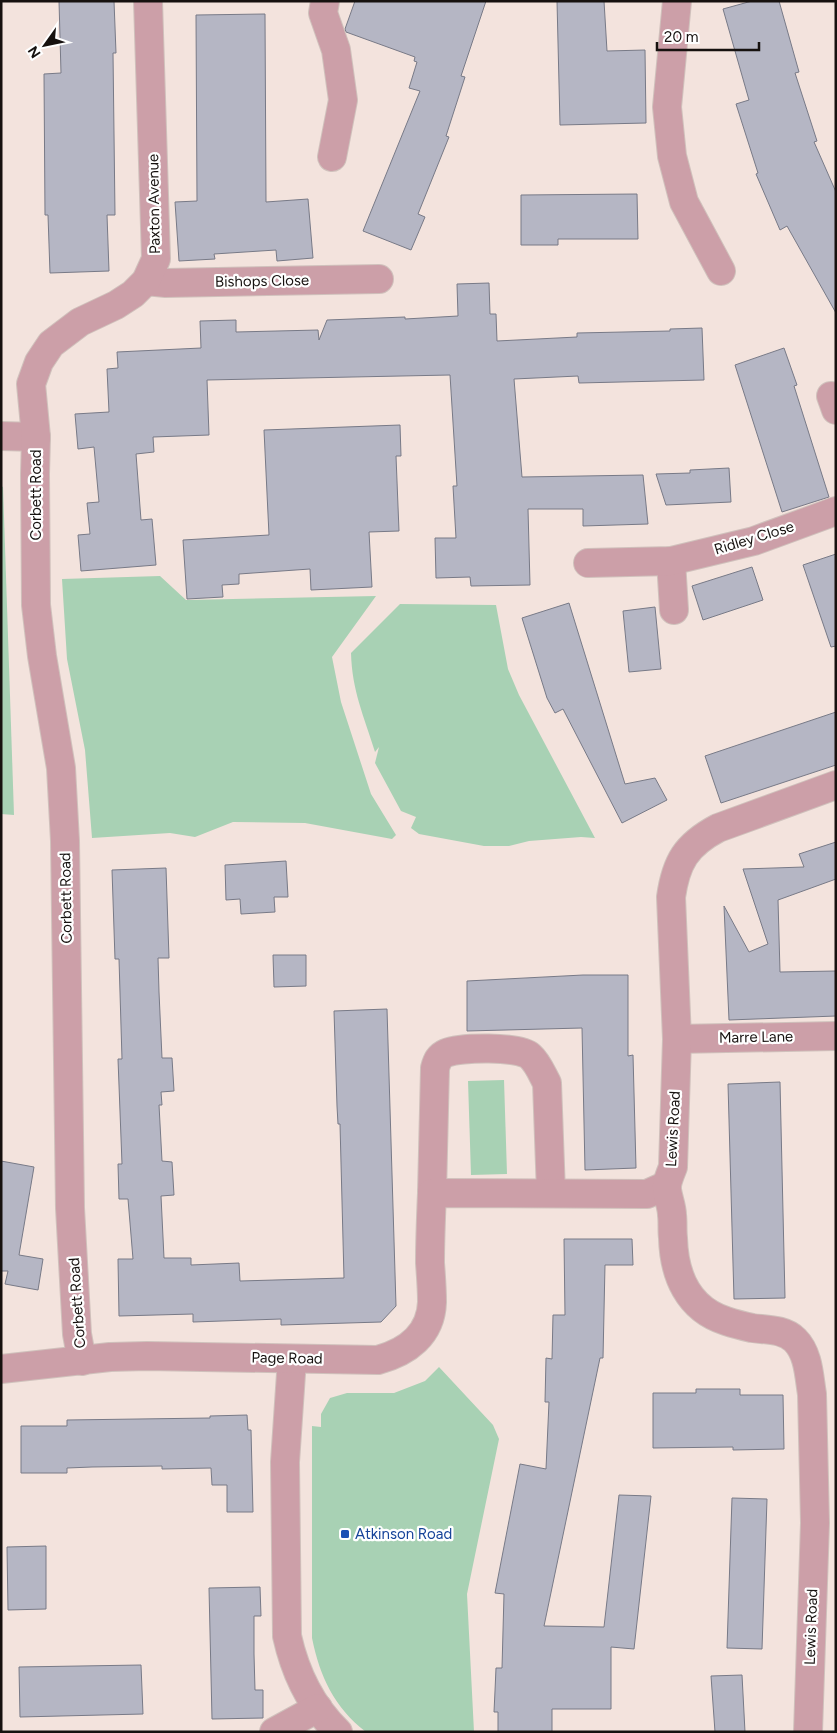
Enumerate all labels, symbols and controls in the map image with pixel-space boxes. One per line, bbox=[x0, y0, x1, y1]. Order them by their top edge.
north arrow bbox=[20, 20, 70, 70]
scale bar bbox=[657, 20, 760, 52]
text: 20 m bbox=[664, 28, 698, 46]
text: N bbox=[24, 43, 45, 61]
street label: Paxton Avenue bbox=[144, 154, 164, 254]
street label: Bishops Close bbox=[215, 271, 309, 291]
street label: Corbett Road bbox=[27, 449, 45, 541]
street label: Ridley Close bbox=[712, 517, 796, 559]
street label: Corbett Road bbox=[56, 852, 76, 944]
street label: Marre Lane bbox=[719, 1027, 793, 1047]
street label: Lewis Road bbox=[662, 1090, 684, 1168]
street label: Corbett Road bbox=[65, 1257, 89, 1349]
street label: Page Road bbox=[251, 1348, 323, 1368]
place label: Atkinson Road bbox=[355, 1525, 452, 1543]
marker: Atkinson Road bbox=[339, 1528, 351, 1540]
street label: Lewis Road bbox=[801, 1589, 821, 1665]

